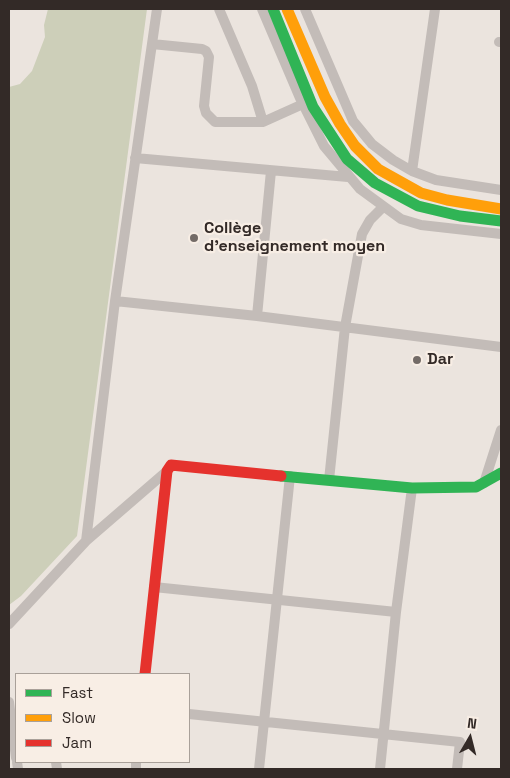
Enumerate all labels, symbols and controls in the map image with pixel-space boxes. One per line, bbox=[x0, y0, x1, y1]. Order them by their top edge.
place label: Collège d'enseignement moyen bbox=[204, 219, 385, 257]
marker: Collège d'enseignement moyen bbox=[188, 232, 200, 244]
place label: Dar bbox=[427, 350, 453, 370]
marker: Dar bbox=[411, 354, 423, 366]
legend bbox=[15, 673, 190, 763]
text: Fast bbox=[62, 683, 93, 702]
text: Slow bbox=[62, 708, 96, 727]
north arrow bbox=[445, 713, 495, 763]
text: N bbox=[466, 714, 478, 733]
text: Jam bbox=[62, 733, 92, 752]

